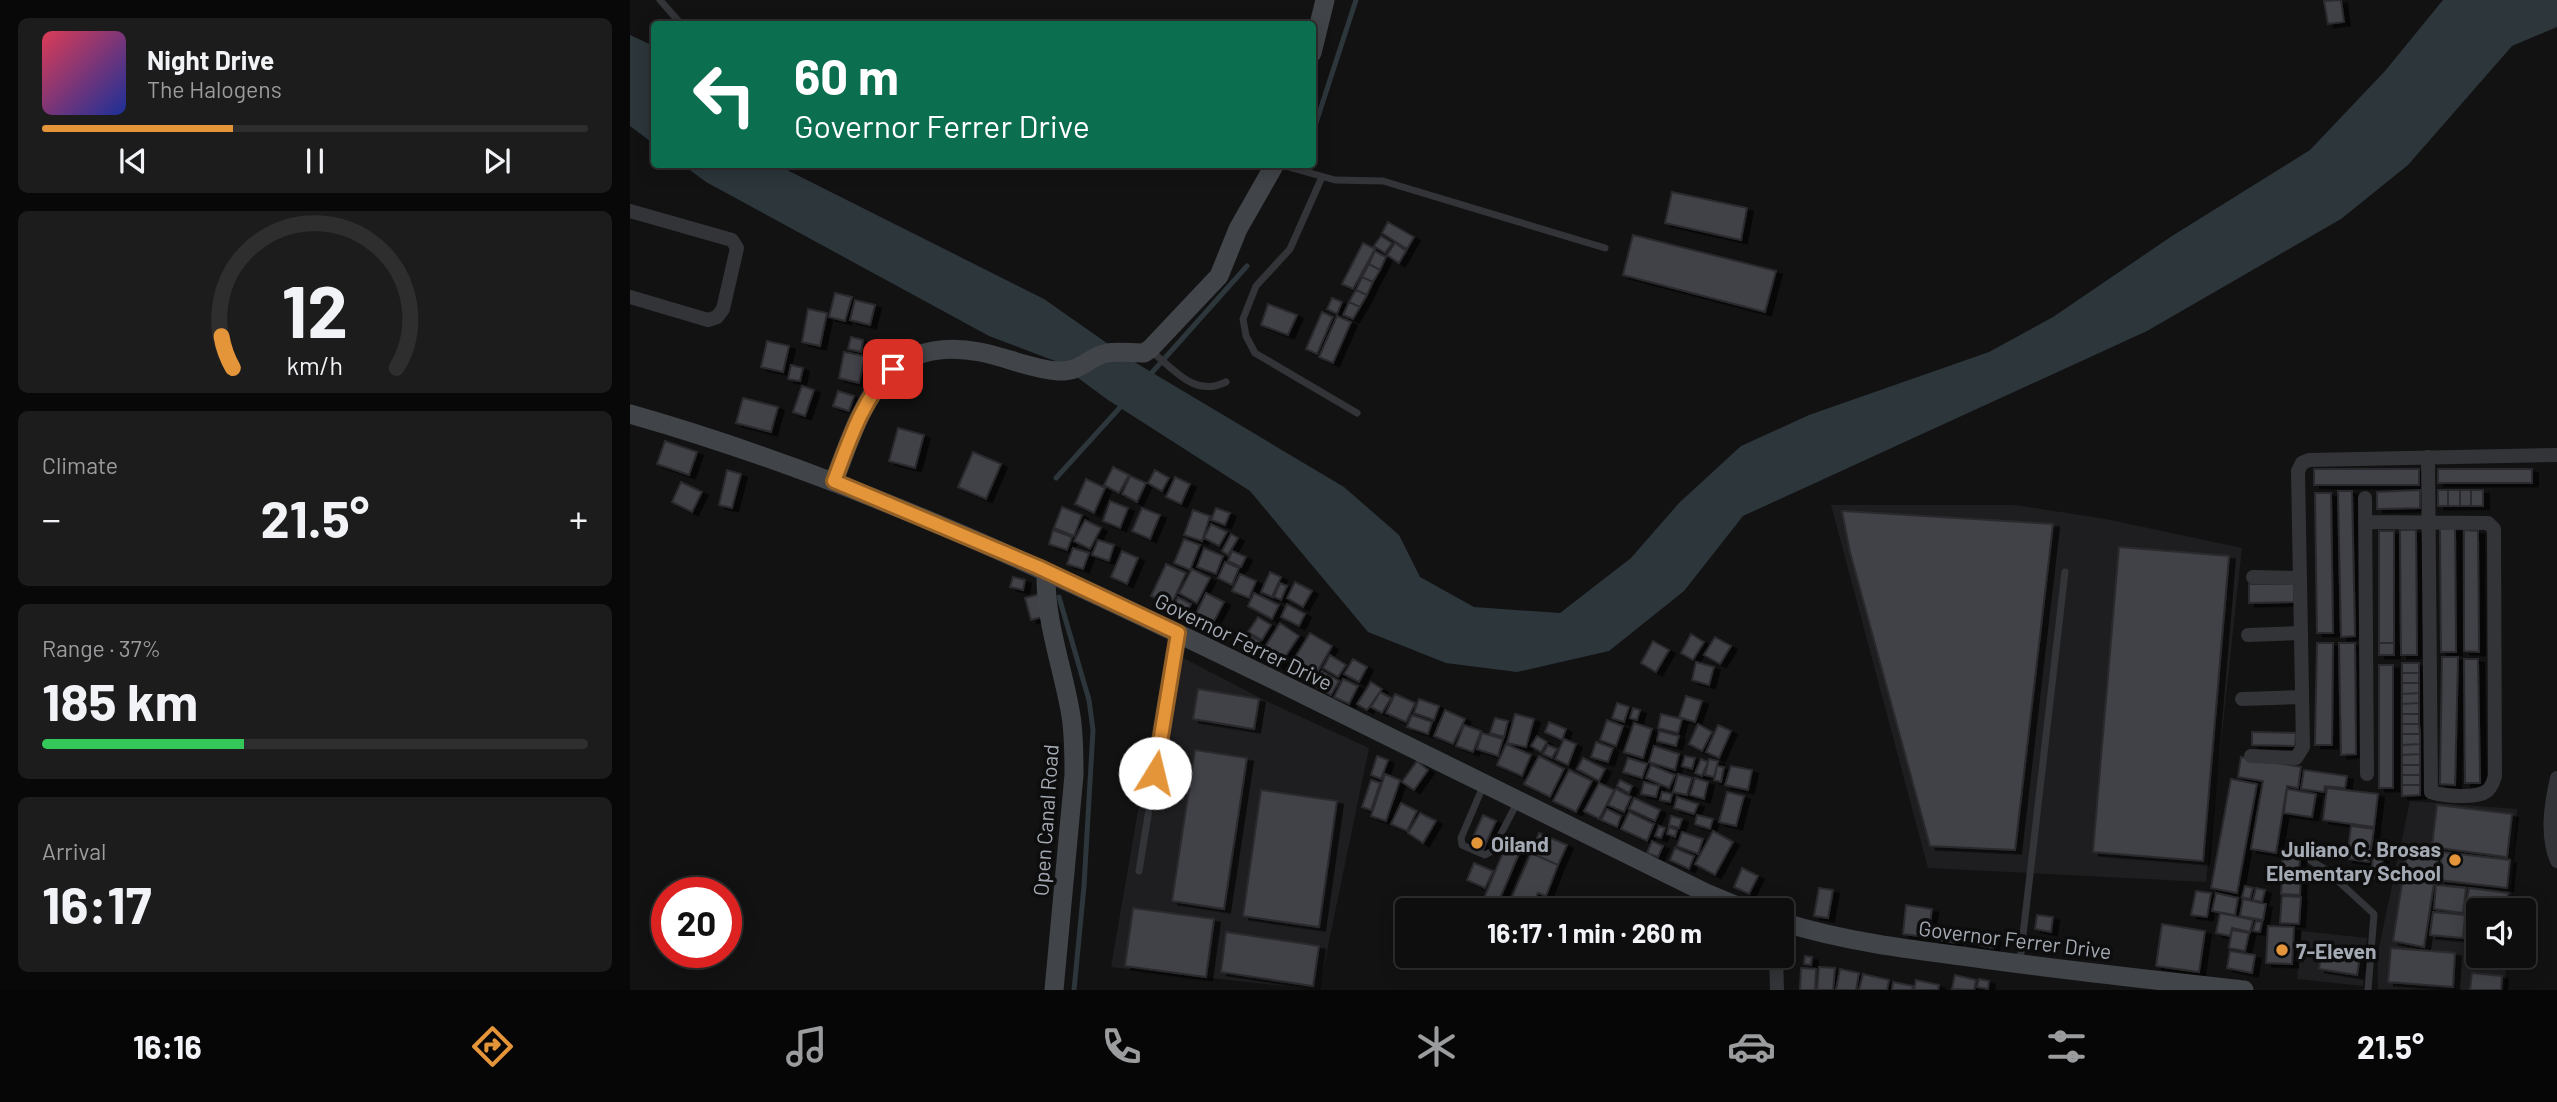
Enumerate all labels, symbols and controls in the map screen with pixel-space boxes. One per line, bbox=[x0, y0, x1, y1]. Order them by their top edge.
text: Night Drive bbox=[147, 44, 274, 75]
text: 60 m bbox=[794, 46, 899, 105]
icon: left bbox=[679, 49, 770, 140]
text: The Halogens bbox=[147, 75, 282, 103]
text: Governor Ferrer Drive bbox=[794, 106, 1090, 144]
icon: previous bbox=[114, 142, 152, 180]
icon: pause bbox=[296, 142, 334, 180]
icon: next bbox=[478, 142, 516, 180]
text: 12 bbox=[282, 265, 348, 353]
pin bbox=[863, 339, 923, 399]
text: km/h bbox=[287, 350, 343, 380]
icon: arrive bbox=[874, 350, 912, 388]
text: Climate bbox=[42, 451, 118, 479]
text: 21.5° bbox=[261, 486, 369, 548]
text: − bbox=[42, 495, 61, 541]
text: + bbox=[569, 495, 588, 541]
street label: Governor Ferrer Drive bbox=[1151, 587, 1337, 695]
text: Range · 37% bbox=[42, 634, 161, 662]
text: 185 km bbox=[42, 669, 198, 731]
position arrow bbox=[1118, 736, 1192, 810]
street label: Open Canal Road bbox=[1027, 743, 1063, 897]
place label: Oiland bbox=[1491, 831, 1549, 856]
marker: Oiland bbox=[1469, 835, 1485, 851]
place label: Juliano C. Brosas Elementary School bbox=[2266, 836, 2441, 885]
text: Arrival bbox=[42, 837, 106, 865]
marker: Juliano C. Brosas Elementary School bbox=[2447, 852, 2463, 868]
text: 16:17 bbox=[42, 872, 151, 934]
speed limit sign: 20 bbox=[651, 877, 742, 968]
map controls bbox=[2466, 898, 2536, 968]
button: sound bbox=[2466, 898, 2536, 968]
street label: Governor Ferrer Drive bbox=[1917, 915, 2113, 963]
text: 16:17 · 1 min · 260 m bbox=[1487, 917, 1702, 948]
place label: 7-Eleven bbox=[2296, 938, 2376, 963]
marker: 7-Eleven bbox=[2274, 942, 2290, 958]
icon: directions bbox=[468, 1022, 517, 1071]
icon: music bbox=[782, 1022, 831, 1071]
icon: phone bbox=[1097, 1022, 1146, 1071]
icon: climate bbox=[1412, 1022, 1461, 1071]
icon: car bbox=[1727, 1022, 1776, 1071]
icon: filters bbox=[2042, 1022, 2091, 1071]
text: 16:16 bbox=[133, 1027, 202, 1065]
text: 21.5° bbox=[2357, 1027, 2424, 1065]

